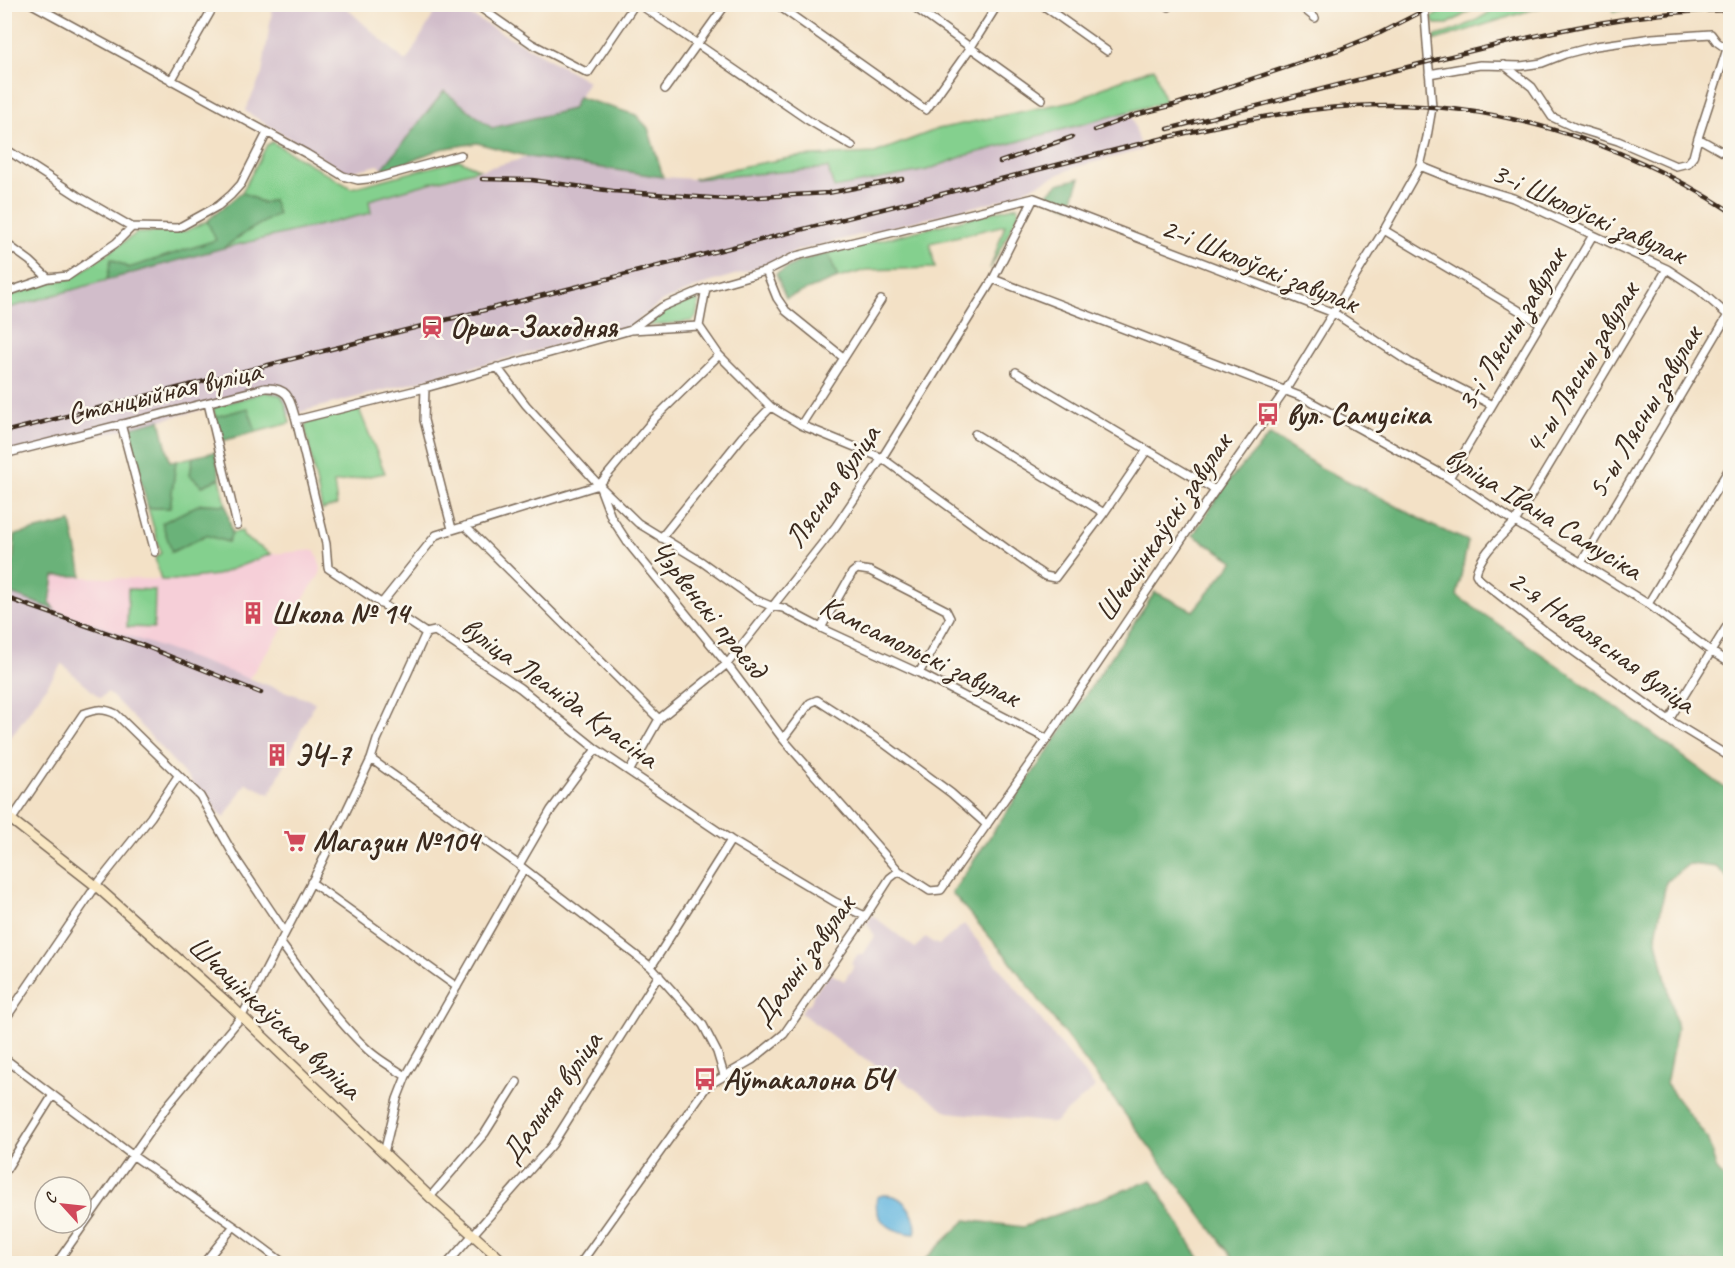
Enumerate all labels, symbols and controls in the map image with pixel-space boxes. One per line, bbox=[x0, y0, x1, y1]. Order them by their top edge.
street label: 3-і Шклоўскі завулак bbox=[1486, 153, 1695, 274]
street label: 2-і Шклоўскі завулак bbox=[1156, 208, 1367, 323]
street label: 3-і Лясны завулак bbox=[1447, 238, 1576, 418]
street label: 4-ы Лясны завулак bbox=[1515, 272, 1649, 461]
place label: Орша-Заходняя bbox=[450, 308, 619, 346]
station icon: Орша-Заходняя bbox=[419, 314, 445, 340]
street label: 5-ы Лясны завулак bbox=[1578, 316, 1712, 505]
street label: Станцыйная вуліца bbox=[63, 351, 267, 433]
place label: вул. Самусіка bbox=[1286, 395, 1432, 434]
bus stop icon: вул. Самусіка bbox=[1255, 401, 1281, 427]
street label: Лясная вуліца bbox=[776, 415, 889, 555]
street label: Шчацінкаўскі завулак bbox=[1086, 423, 1242, 628]
street label: вуліца Івана Самусіка bbox=[1439, 437, 1651, 590]
street label: Чэрвенскі праезд bbox=[642, 532, 778, 688]
street label: 2-я Новалясная вуліца bbox=[1501, 560, 1705, 723]
street label: Камсамольскі завулак bbox=[814, 586, 1029, 717]
place label: Школа № 14 bbox=[271, 594, 412, 632]
building icon: Школа № 14 bbox=[240, 600, 266, 626]
street label: вуліца Леаніда Красіна bbox=[454, 608, 668, 778]
place label: ЭЧ-7 bbox=[295, 736, 353, 774]
building icon: ЭЧ-7 bbox=[264, 742, 290, 768]
place label: Магазин №104 bbox=[313, 822, 483, 861]
supermarket icon: Магазин №104 bbox=[282, 828, 308, 854]
street label: Дальні завулак bbox=[743, 885, 865, 1033]
street label: Шчацінкаўская вуліца bbox=[180, 927, 371, 1109]
street label: Дальняя вуліца bbox=[492, 1022, 611, 1170]
place label: Аўтакалона БЧ bbox=[723, 1060, 897, 1098]
bus stop icon: Аўтакалона БЧ bbox=[692, 1066, 718, 1092]
north arrow bbox=[33, 1175, 93, 1235]
text: С bbox=[40, 1189, 62, 1207]

